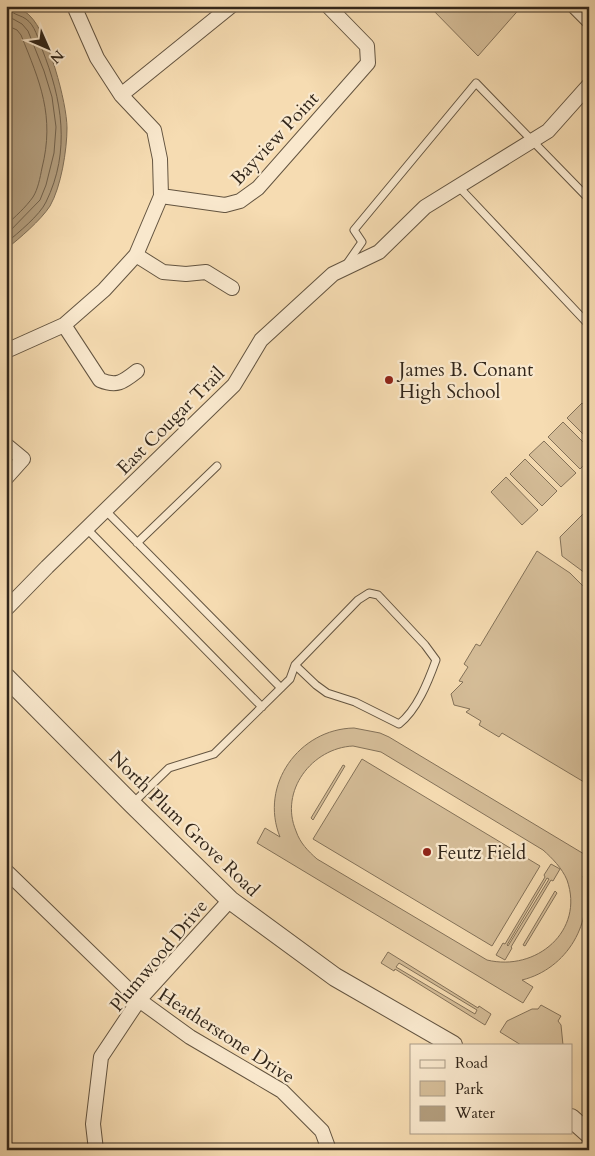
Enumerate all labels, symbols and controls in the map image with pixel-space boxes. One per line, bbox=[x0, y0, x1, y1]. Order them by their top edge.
north arrow bbox=[22, 22, 72, 72]
text: N bbox=[46, 46, 68, 68]
street label: Bayview Point bbox=[225, 86, 325, 191]
place label: James B. Conant High School bbox=[396, 357, 533, 405]
street label: East Cougar Trail bbox=[111, 361, 230, 480]
marker: James B. Conant High School bbox=[383, 374, 395, 386]
street label: North Plum Grove Road bbox=[103, 745, 265, 903]
place label: Feutz Field bbox=[437, 840, 526, 866]
marker: Feutz Field bbox=[421, 846, 433, 858]
street label: Plumwood Drive bbox=[104, 894, 214, 1017]
street label: Heatherstone Drive bbox=[153, 982, 300, 1090]
legend bbox=[410, 1044, 572, 1134]
text: Road bbox=[455, 1053, 488, 1073]
text: Park bbox=[455, 1079, 484, 1099]
text: Water bbox=[454, 1103, 496, 1123]

